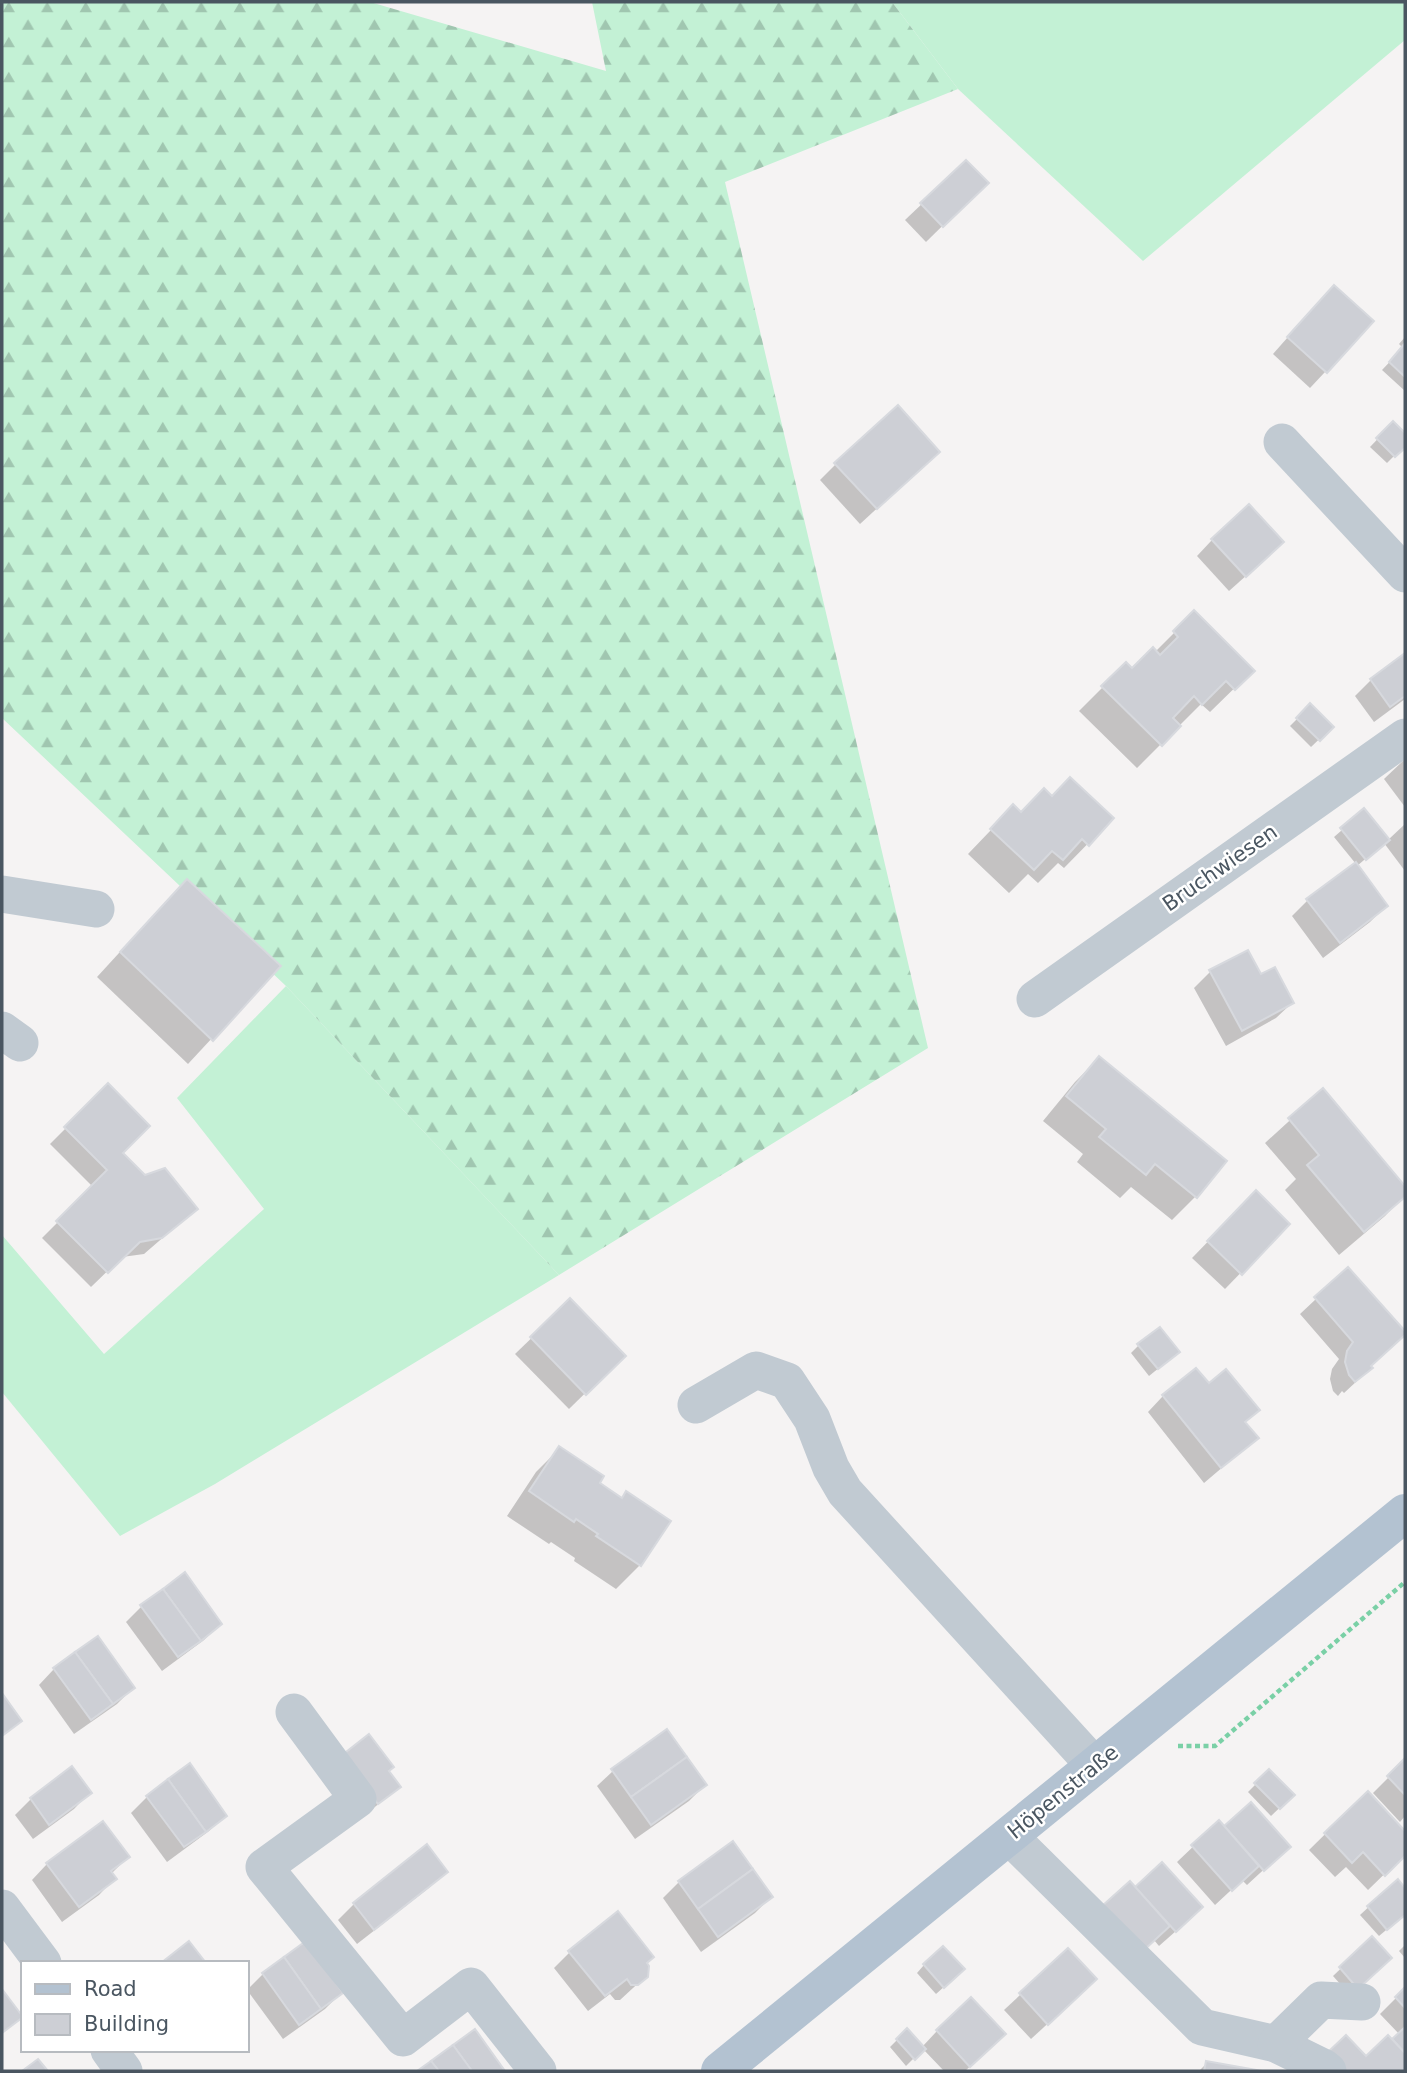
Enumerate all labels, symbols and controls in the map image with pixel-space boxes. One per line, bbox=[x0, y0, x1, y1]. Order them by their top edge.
street label: Bruchwiesen bbox=[1158, 820, 1282, 916]
street label: Höpenstraße bbox=[1003, 1740, 1123, 1844]
legend bbox=[21, 1961, 248, 2052]
text: Road bbox=[84, 1977, 137, 2001]
text: Building bbox=[84, 2012, 169, 2036]

